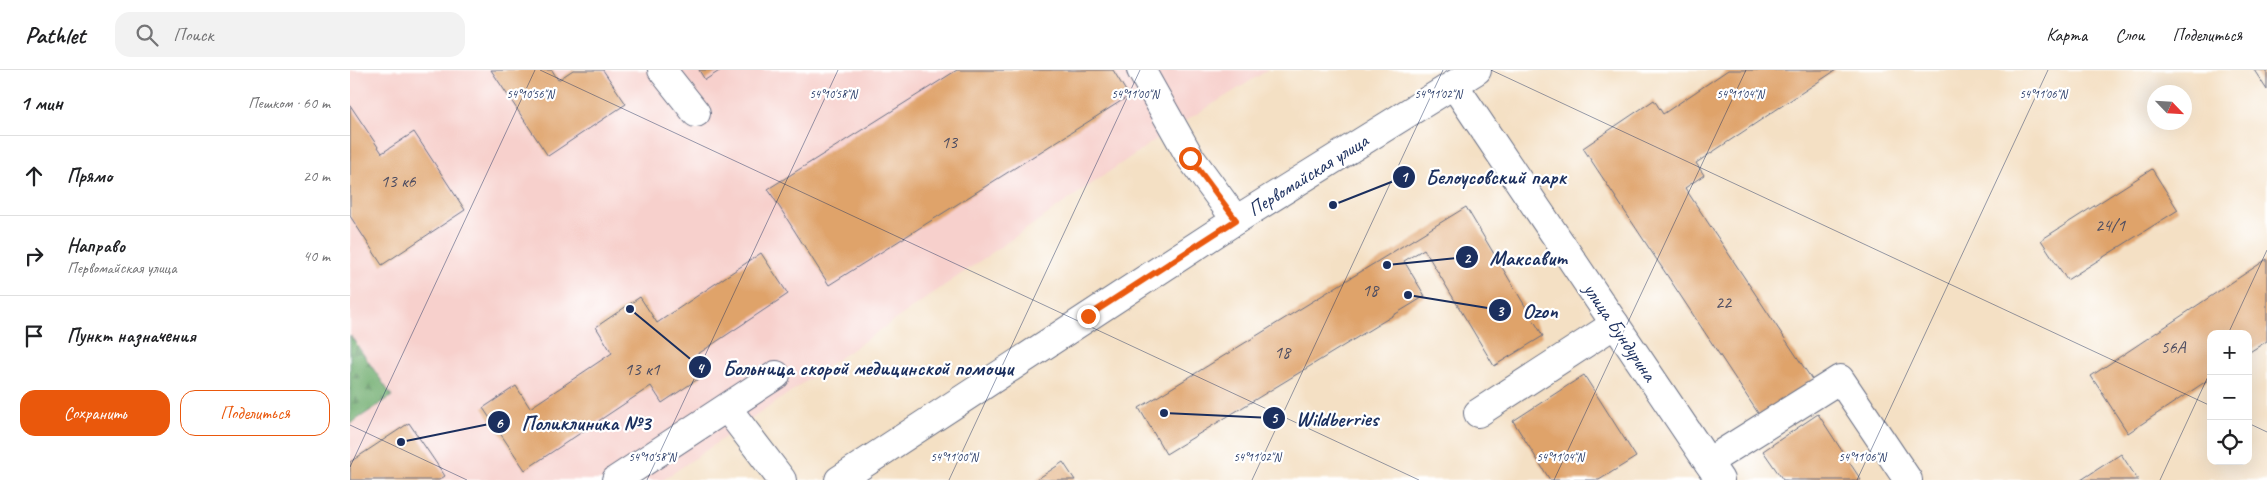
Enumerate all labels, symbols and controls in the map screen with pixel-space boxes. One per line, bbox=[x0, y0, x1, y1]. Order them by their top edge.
search box bbox=[115, 12, 465, 57]
text: Pathlet bbox=[25, 20, 85, 50]
icon: search bbox=[133, 21, 161, 49]
text: Поиск bbox=[173, 23, 213, 47]
text: Карта bbox=[2046, 24, 2087, 46]
text: Слои bbox=[2115, 24, 2144, 46]
text: Поделиться bbox=[2172, 24, 2242, 46]
north arrow bbox=[2147, 85, 2192, 130]
text: 54°10'56"N bbox=[506, 86, 555, 102]
text: 54°10'58"N bbox=[809, 86, 858, 102]
text: 54°11'00"N bbox=[1111, 86, 1160, 102]
text: 54°11'02"N bbox=[1414, 86, 1463, 102]
text: 54°11'04"N bbox=[1716, 86, 1765, 102]
text: 54°11'06"N bbox=[2019, 86, 2068, 102]
text: 1 мин bbox=[20, 90, 63, 116]
text: Пешком · 60 m bbox=[248, 93, 330, 113]
street label: Первомайская улица bbox=[1243, 127, 1374, 222]
house number: 13 bbox=[941, 131, 959, 153]
route start bbox=[1179, 147, 1202, 170]
callout: Белоусовский парк bbox=[1391, 159, 1577, 195]
icon: ahead bbox=[20, 162, 48, 190]
text: Прямо bbox=[67, 164, 112, 188]
text: Белоусовский парк bbox=[1426, 164, 1568, 190]
text: 20 m bbox=[303, 166, 330, 186]
text: 1 bbox=[1401, 168, 1410, 187]
house number: 13 к6 bbox=[380, 170, 417, 192]
house number: 24/1 bbox=[2095, 214, 2126, 236]
text: Направо bbox=[67, 234, 125, 258]
callout: Максавит bbox=[1455, 239, 1577, 275]
icon: right bbox=[20, 242, 48, 270]
text: Максавит bbox=[1489, 245, 1568, 271]
text: 40 m bbox=[303, 246, 330, 266]
text: 2 bbox=[1464, 249, 1472, 268]
text: Первомайская улица bbox=[67, 258, 177, 278]
street label: улица Бундурина bbox=[1577, 277, 1663, 387]
house number: 18 bbox=[1362, 279, 1380, 301]
house number: 22 bbox=[1715, 291, 1733, 313]
callout: Ozon bbox=[1488, 292, 1568, 328]
text: Ozon bbox=[1522, 298, 1558, 324]
text: 3 bbox=[1497, 302, 1505, 321]
route end bbox=[1077, 305, 1100, 328]
icon: arrive bbox=[20, 322, 48, 350]
text: Пункт назначения bbox=[67, 324, 196, 348]
map controls bbox=[2207, 330, 2252, 465]
button: + bbox=[2207, 330, 2252, 375]
house number: 56А bbox=[2160, 336, 2187, 358]
house number: 18 bbox=[1274, 341, 1292, 363]
callout: Больница скорой медицинской помощи bbox=[688, 349, 1024, 385]
text: Больница скорой медицинской помощи bbox=[723, 355, 1015, 381]
house number: 13 к1 bbox=[624, 358, 661, 380]
text: 4 bbox=[697, 359, 706, 378]
button: − bbox=[2207, 375, 2252, 420]
button: Сохранить bbox=[20, 390, 170, 436]
button: Поделиться bbox=[180, 390, 330, 436]
callout: Wildberries bbox=[1261, 400, 1388, 436]
callout: Поликлиника №3 bbox=[486, 404, 660, 440]
text: Wildberries bbox=[1296, 406, 1381, 432]
text: 5 bbox=[1271, 409, 1279, 428]
text: Поликлиника №3 bbox=[522, 410, 653, 436]
text: 6 bbox=[495, 414, 503, 433]
button: locate bbox=[2207, 420, 2252, 465]
text: 54°10'58"N bbox=[628, 449, 677, 465]
text: 54°11'00"N bbox=[930, 449, 979, 465]
text: 54°11'02"N bbox=[1233, 449, 1282, 465]
text: 54°11'04"N bbox=[1536, 449, 1585, 465]
text: 54°11'06"N bbox=[1838, 449, 1887, 465]

